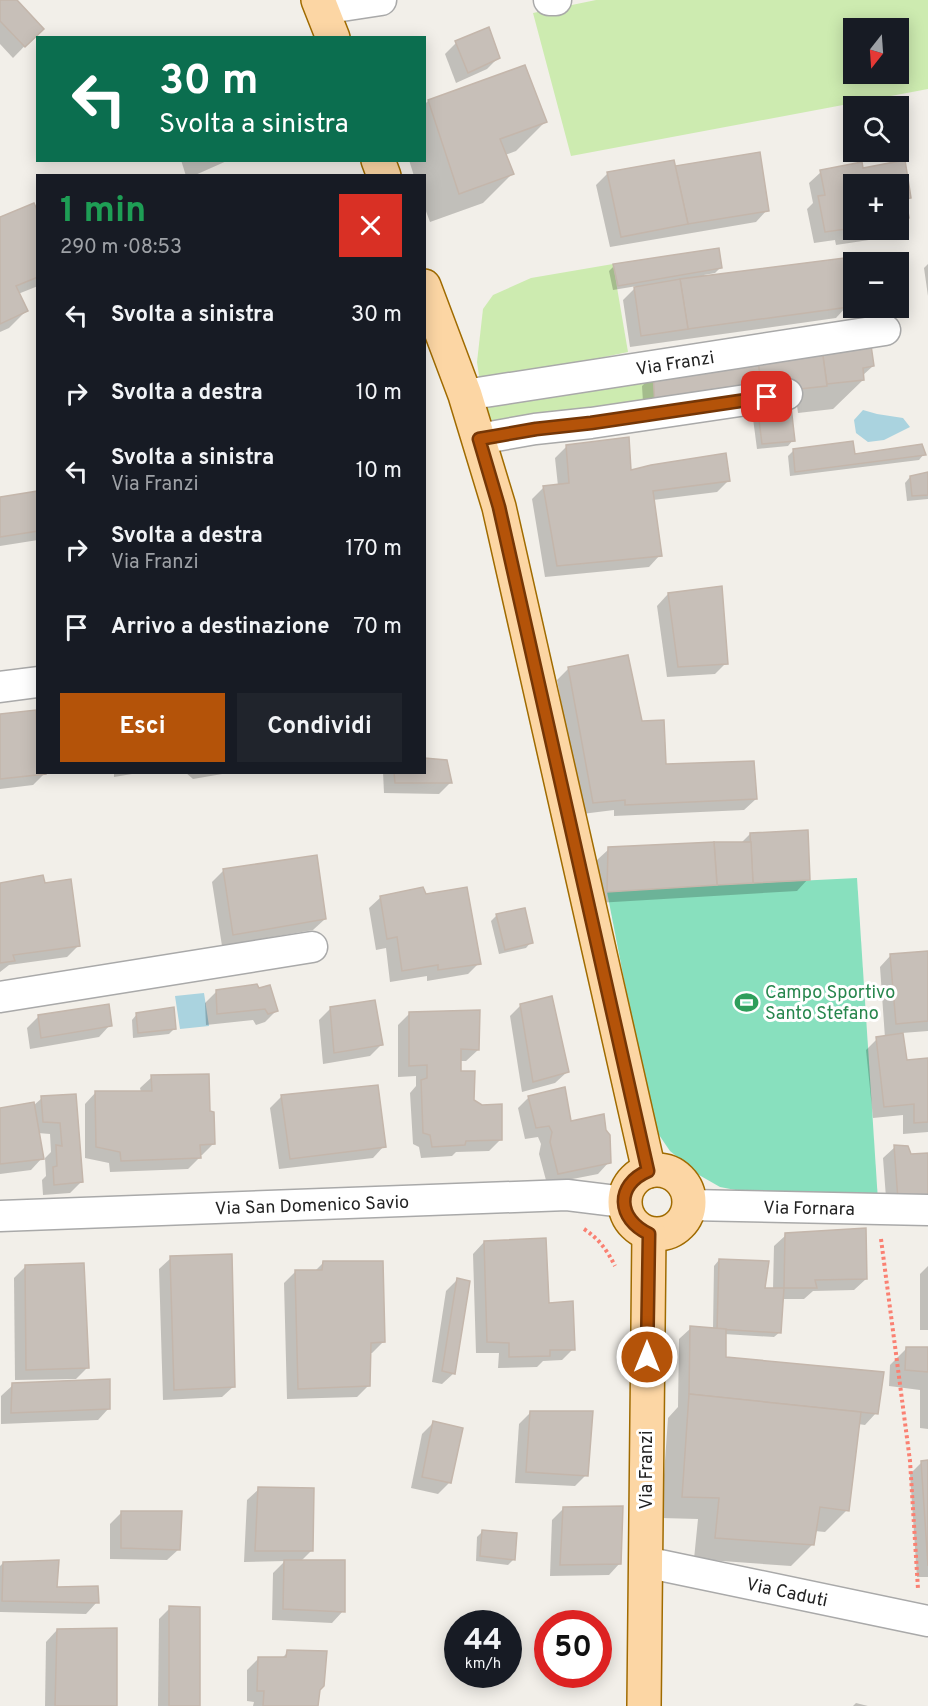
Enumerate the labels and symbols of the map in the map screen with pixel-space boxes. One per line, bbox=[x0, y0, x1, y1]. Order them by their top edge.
north arrow bbox=[843, 18, 909, 84]
street label: Via Franzi bbox=[634, 347, 716, 382]
pin bbox=[741, 371, 792, 422]
place label: Campo Sportivo Santo Stefano bbox=[765, 982, 895, 1026]
sports icon: Campo Sportivo Santo Stefano bbox=[734, 989, 760, 1015]
street label: Via San Domenico Savio bbox=[214, 1192, 410, 1221]
street label: Via Fornara bbox=[763, 1197, 855, 1222]
position arrow bbox=[615, 1325, 679, 1389]
street label: Via Franzi bbox=[636, 1431, 659, 1509]
street label: Via Caduti bbox=[744, 1574, 830, 1613]
speed limit sign: 50 bbox=[534, 1610, 612, 1688]

